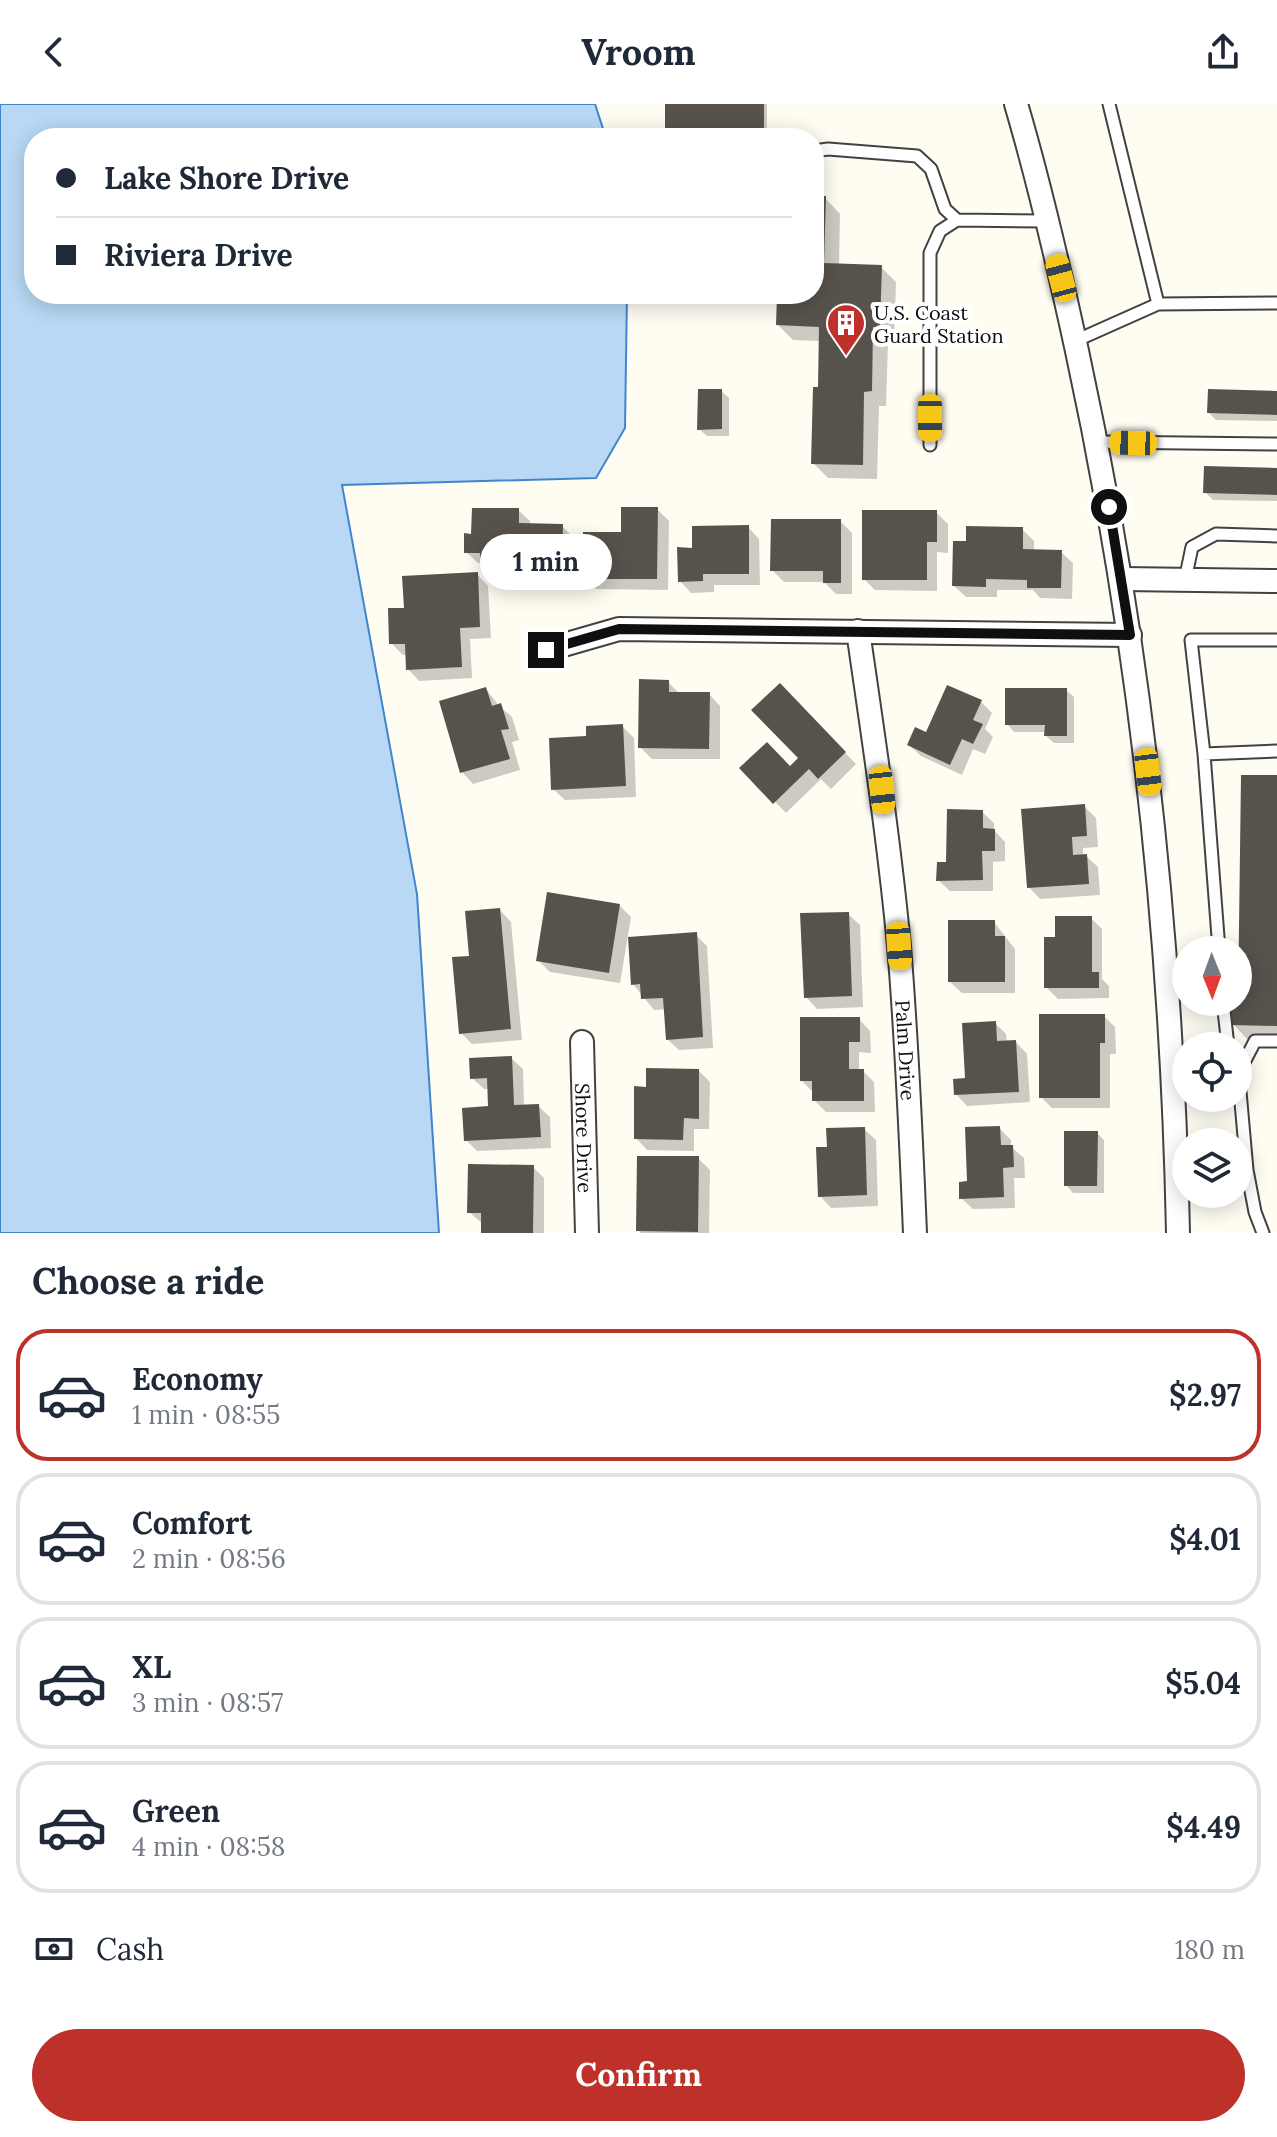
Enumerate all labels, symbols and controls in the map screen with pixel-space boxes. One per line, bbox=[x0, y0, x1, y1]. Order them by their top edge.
text: Vroom bbox=[581, 29, 696, 75]
icon: back bbox=[32, 30, 76, 74]
icon: share bbox=[1201, 30, 1245, 74]
text: Lake Shore Drive bbox=[104, 159, 349, 197]
text: Riviera Drive bbox=[104, 236, 293, 274]
car bbox=[1043, 252, 1079, 304]
place label: U.S. Coast Guard Station bbox=[874, 300, 1004, 348]
building icon: U.S. Coast Guard Station bbox=[825, 302, 867, 357]
car bbox=[918, 394, 942, 442]
car bbox=[1109, 431, 1157, 455]
route start bbox=[1091, 489, 1127, 525]
callout: 1 min bbox=[480, 534, 612, 590]
text: 1 min bbox=[513, 545, 579, 578]
route end bbox=[528, 632, 564, 668]
car bbox=[1133, 747, 1163, 797]
car bbox=[868, 765, 896, 815]
car bbox=[885, 921, 913, 971]
north arrow bbox=[1172, 936, 1252, 1016]
map controls bbox=[1172, 936, 1252, 1208]
street label: Palm Drive bbox=[891, 999, 922, 1101]
button: locate bbox=[1172, 1032, 1252, 1112]
street label: Shore Drive bbox=[571, 1083, 598, 1193]
button: layers bbox=[1172, 1128, 1252, 1208]
text: Choose a ride bbox=[32, 1258, 264, 1304]
icon: car bbox=[36, 1359, 108, 1431]
text: Economy bbox=[132, 1360, 263, 1398]
text: $2.97 bbox=[1169, 1376, 1241, 1414]
text: 1 min · 08:55 bbox=[132, 1398, 280, 1431]
icon: car bbox=[36, 1503, 108, 1575]
text: Comfort bbox=[132, 1504, 252, 1542]
text: $4.01 bbox=[1169, 1520, 1241, 1558]
text: 2 min · 08:56 bbox=[132, 1542, 286, 1575]
icon: car bbox=[36, 1647, 108, 1719]
text: XL bbox=[132, 1648, 171, 1686]
text: $5.04 bbox=[1165, 1664, 1241, 1702]
text: 3 min · 08:57 bbox=[132, 1686, 283, 1719]
icon: car bbox=[36, 1791, 108, 1863]
text: Green bbox=[132, 1792, 220, 1830]
text: $4.49 bbox=[1166, 1808, 1241, 1846]
text: 4 min · 08:58 bbox=[132, 1830, 285, 1863]
icon: cash bbox=[32, 1927, 76, 1971]
text: Cash bbox=[96, 1930, 164, 1968]
text: 180 m bbox=[1175, 1933, 1245, 1966]
button: Confirm bbox=[32, 2029, 1245, 2121]

